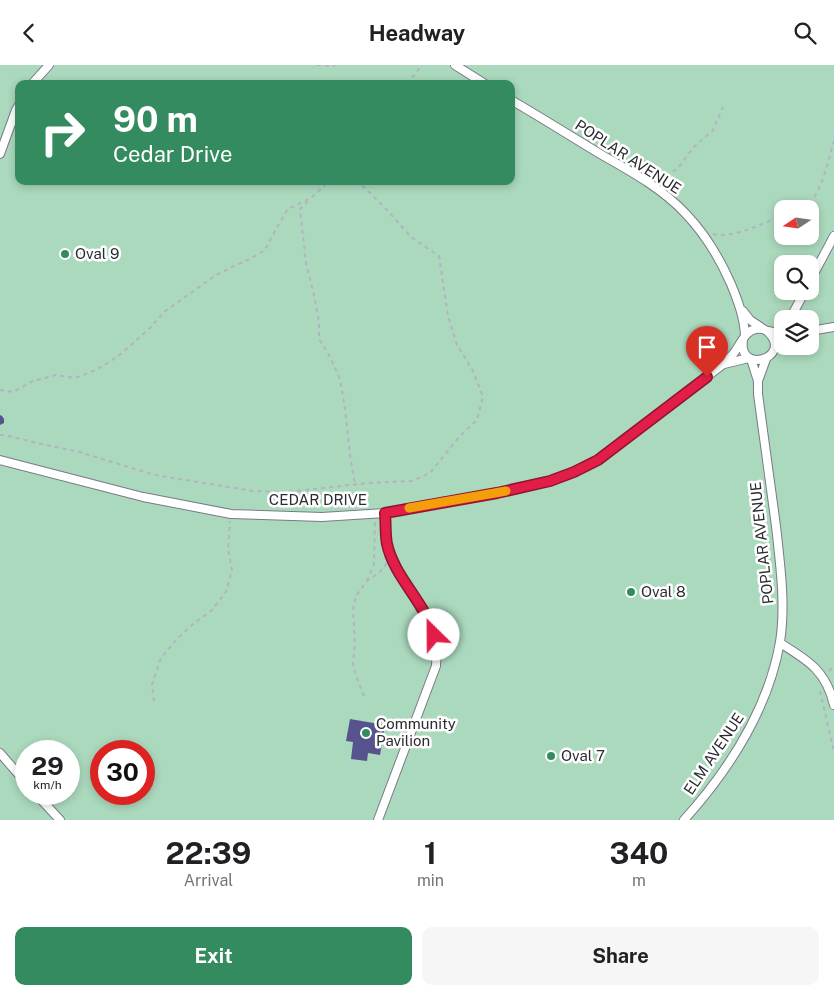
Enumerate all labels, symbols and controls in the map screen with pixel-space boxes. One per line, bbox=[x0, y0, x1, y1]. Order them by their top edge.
icon: back bbox=[15, 19, 43, 47]
icon: search bbox=[791, 19, 819, 47]
text: Headway bbox=[369, 20, 465, 46]
text: 90 m bbox=[113, 99, 198, 140]
icon: right bbox=[30, 100, 95, 165]
street label: POPLAR AVENUE bbox=[572, 116, 684, 197]
text: Cedar Drive bbox=[113, 141, 232, 167]
north arrow bbox=[774, 200, 819, 245]
map controls bbox=[774, 200, 819, 355]
place label: Oval 9 bbox=[75, 245, 119, 262]
marker: Oval 9 bbox=[59, 248, 71, 260]
button: search bbox=[774, 255, 819, 300]
button: layers bbox=[774, 310, 819, 355]
pin bbox=[686, 326, 728, 377]
icon: arrive bbox=[693, 333, 721, 361]
street label: POPLAR AVENUE bbox=[747, 481, 776, 605]
street label: CEDAR DRIVE bbox=[269, 491, 367, 508]
place label: Oval 8 bbox=[641, 583, 686, 600]
marker: Oval 8 bbox=[625, 586, 637, 598]
position arrow bbox=[407, 608, 459, 660]
street label: ELM AVENUE bbox=[680, 710, 747, 798]
place label: Community Pavilion bbox=[376, 715, 456, 749]
marker: Community Pavilion bbox=[360, 727, 372, 739]
speed limit sign: 30 bbox=[90, 740, 155, 805]
place label: Oval 7 bbox=[561, 747, 605, 764]
marker: Oval 7 bbox=[545, 750, 557, 762]
text: 29 bbox=[31, 751, 64, 781]
text: km/h bbox=[33, 778, 62, 792]
text: 22:39 bbox=[166, 835, 251, 871]
text: 1 bbox=[424, 835, 437, 871]
text: 340 bbox=[610, 835, 668, 871]
text: Arrival bbox=[184, 871, 233, 890]
text: min bbox=[417, 871, 444, 890]
text: m bbox=[632, 871, 646, 890]
button: Exit bbox=[15, 927, 412, 985]
button: Share bbox=[422, 927, 819, 985]

